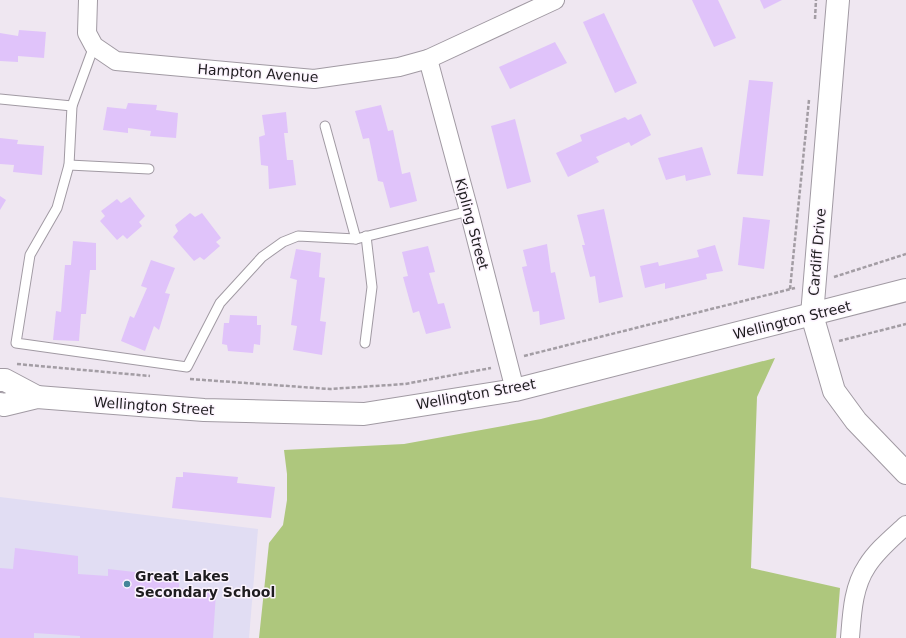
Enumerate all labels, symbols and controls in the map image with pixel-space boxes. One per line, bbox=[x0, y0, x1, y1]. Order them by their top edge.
street label: Hampton Avenue bbox=[197, 61, 319, 85]
street label: Kipling Street bbox=[452, 176, 492, 272]
street label: Cardiff Drive bbox=[805, 207, 829, 297]
street label: Wellington Street bbox=[731, 297, 853, 342]
street label: Wellington Street bbox=[415, 376, 537, 412]
street label: Wellington Street bbox=[93, 394, 215, 418]
place label: Great Lakes Secondary School bbox=[135, 568, 275, 600]
marker: Great Lakes Secondary School bbox=[122, 579, 132, 589]

